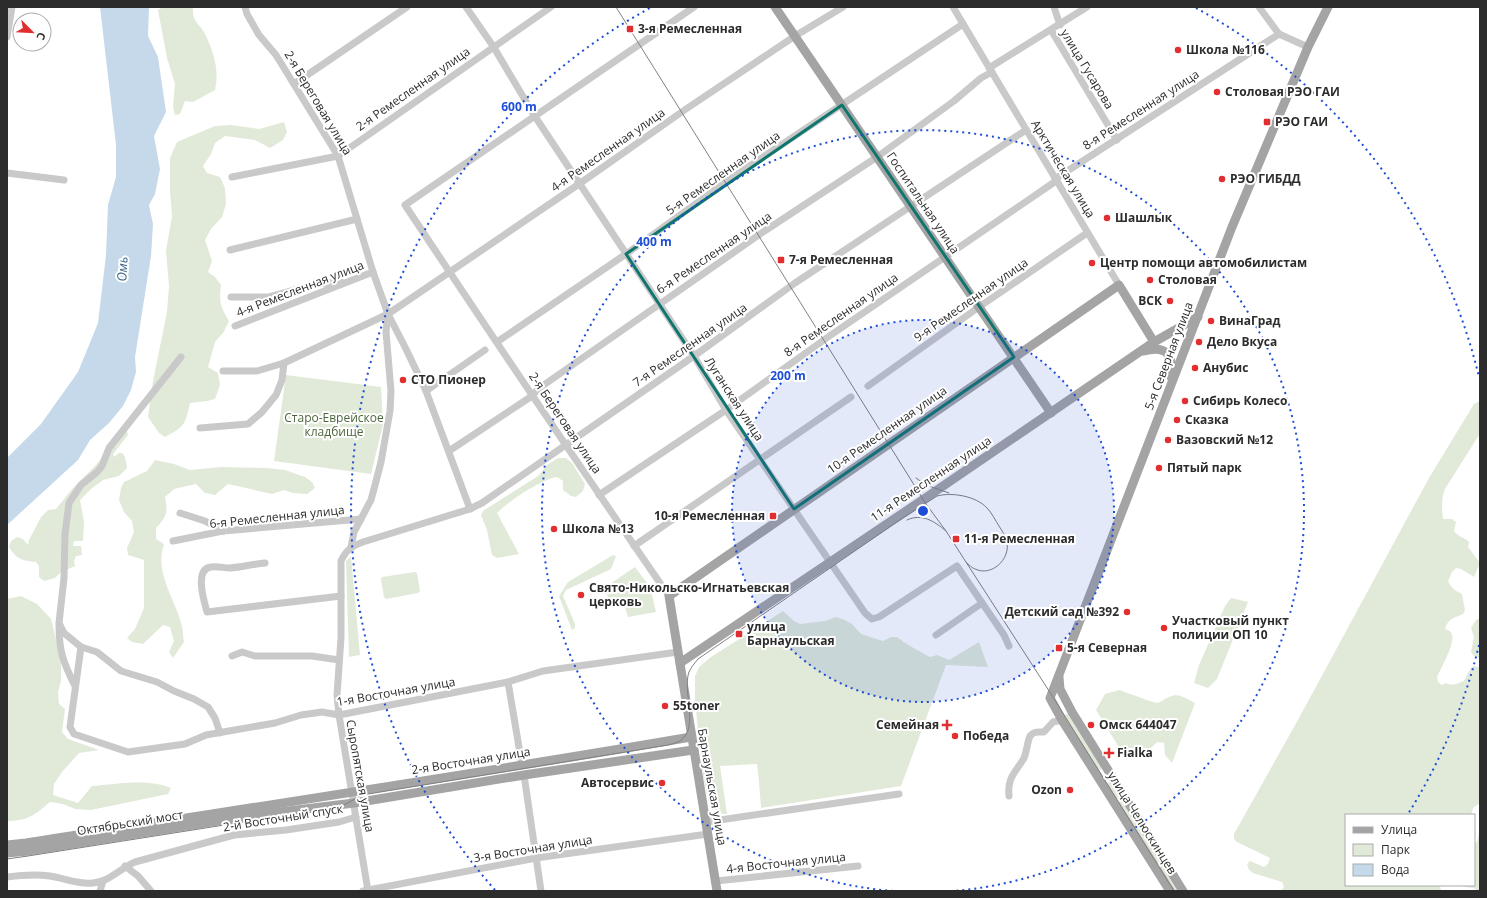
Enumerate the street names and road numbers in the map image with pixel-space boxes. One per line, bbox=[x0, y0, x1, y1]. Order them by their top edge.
street label: улица Гусарова bbox=[1057, 26, 1118, 112]
street label: 2-я Ремесленная улица bbox=[352, 43, 473, 134]
street label: 2-я Береговая улица bbox=[280, 47, 356, 158]
street label: 8-я Ремесленная улица bbox=[1079, 66, 1202, 154]
street label: 4-я Ремесленная улица bbox=[547, 104, 668, 195]
street label: Арктическая улица bbox=[1027, 117, 1099, 221]
street label: 5-я Ремесленная улица bbox=[662, 127, 783, 218]
street label: Госпитальная улица bbox=[883, 149, 964, 257]
street label: 6-я Ремесленная улица bbox=[653, 208, 775, 298]
street label: 9-я Ремесленная улица bbox=[910, 254, 1031, 345]
street label: 4-я Ремесленная улица bbox=[233, 256, 366, 321]
street label: 8-я Ремесленная улица bbox=[780, 269, 901, 360]
street label: 7-я Ремесленная улица bbox=[629, 299, 750, 390]
street label: 5-я Северная улица bbox=[1140, 299, 1197, 412]
street label: Луганская улица bbox=[701, 353, 768, 444]
street label: 2-я Береговая улица bbox=[525, 369, 606, 477]
street label: 10-я Ремесленная улица bbox=[823, 382, 950, 477]
street label: 11-я Ремесленная улица bbox=[867, 432, 995, 525]
street label: 6-я Ремесленная улица bbox=[209, 501, 345, 532]
street label: 1-я Восточная улица bbox=[335, 673, 457, 710]
street label: Сыропятская улица bbox=[342, 718, 379, 834]
street label: Барнаульская улица bbox=[694, 727, 731, 847]
street label: 2-я Восточная улица bbox=[410, 743, 532, 778]
street label: улица Челюскинцев bbox=[1104, 768, 1181, 877]
street label: 2-й Восточный спуск bbox=[222, 800, 345, 835]
street label: Октябрьский мост bbox=[76, 806, 184, 839]
street label: 3-я Восточная улица bbox=[472, 831, 594, 866]
street label: 4-я Восточная улица bbox=[725, 848, 847, 877]

